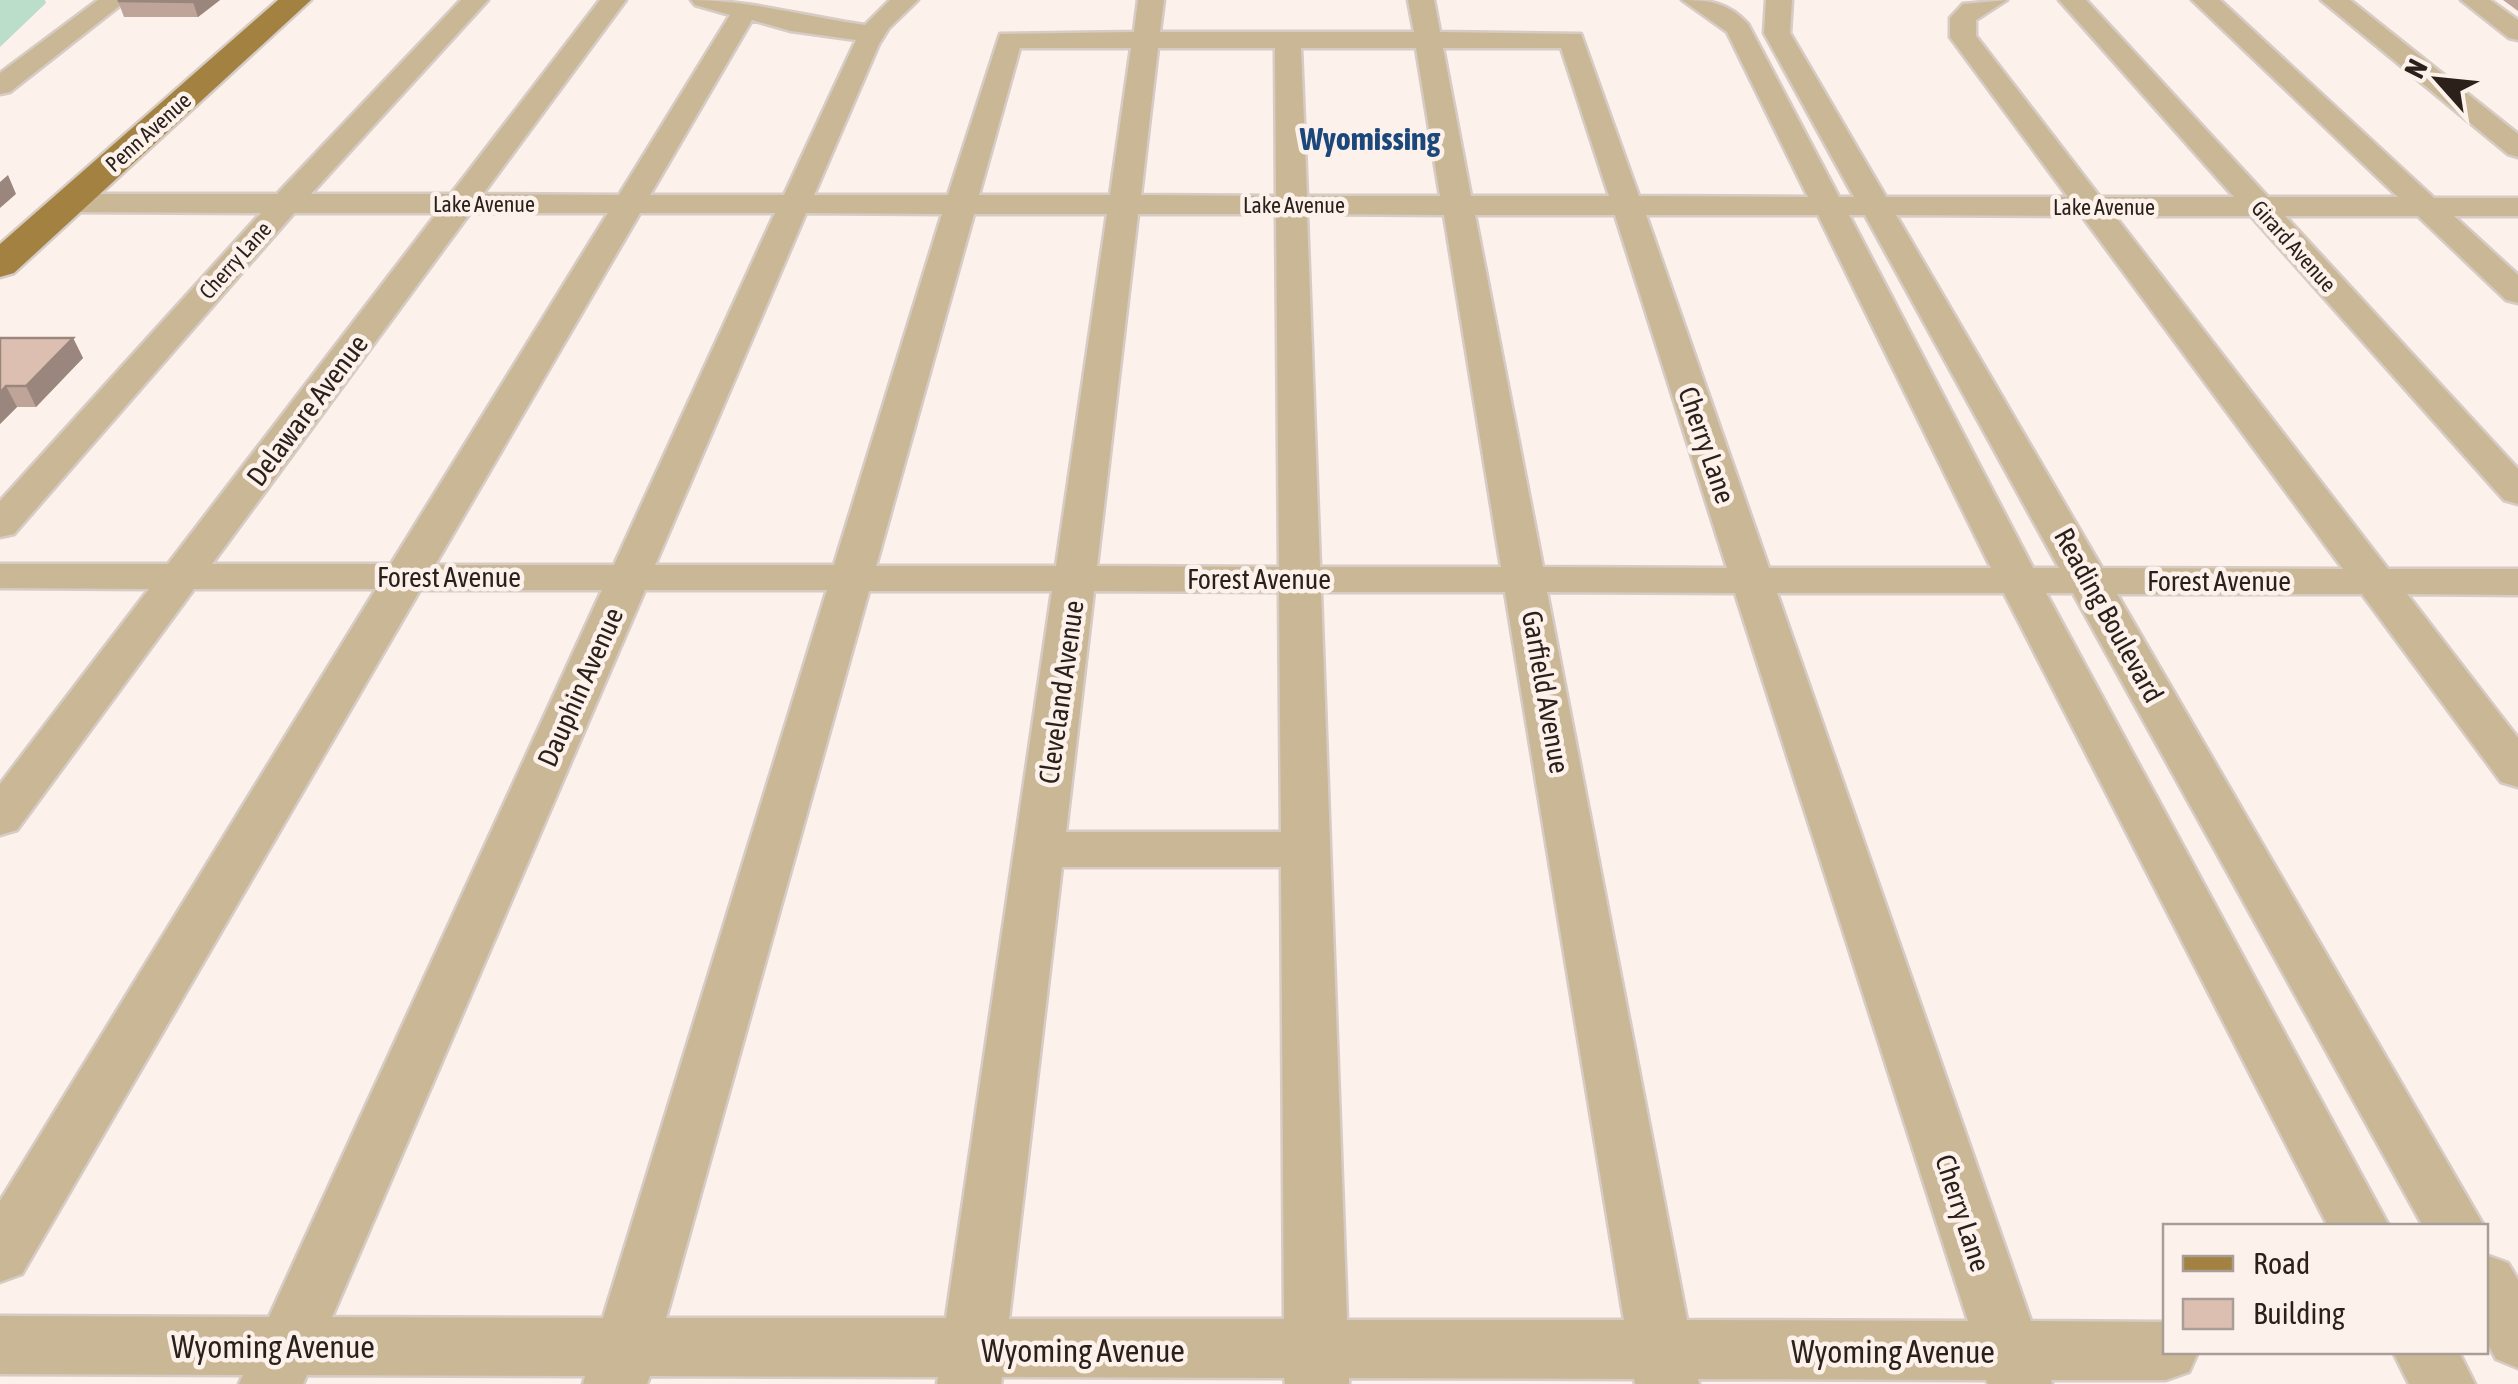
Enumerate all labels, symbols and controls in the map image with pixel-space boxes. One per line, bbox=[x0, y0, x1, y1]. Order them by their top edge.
north arrow bbox=[2388, 30, 2488, 130]
text: N bbox=[2398, 54, 2434, 83]
street label: Penn Avenue bbox=[100, 87, 196, 177]
district label: Wyomissing bbox=[1299, 120, 1441, 157]
street label: Lake Avenue bbox=[433, 191, 535, 217]
street label: Lake Avenue bbox=[1243, 192, 1345, 218]
street label: Lake Avenue bbox=[2053, 194, 2155, 220]
street label: Girard Avenue bbox=[2246, 195, 2342, 297]
street label: Cherry Lane bbox=[194, 216, 276, 304]
street label: Delaware Avenue bbox=[240, 328, 374, 492]
street label: Cherry Lane bbox=[1672, 383, 1742, 507]
street label: Reading Boulevard bbox=[2048, 522, 2170, 708]
street label: Forest Avenue bbox=[377, 561, 521, 593]
street label: Forest Avenue bbox=[1187, 563, 1331, 595]
street label: Forest Avenue bbox=[2147, 565, 2291, 597]
street label: Cleveland Avenue bbox=[1032, 598, 1090, 786]
street label: Dauphin Avenue bbox=[531, 603, 629, 771]
street label: Garfield Avenue bbox=[1516, 608, 1576, 776]
street label: Cherry Lane bbox=[1929, 1151, 1997, 1275]
legend bbox=[2163, 1224, 2488, 1354]
text: Road bbox=[2253, 1246, 2310, 1280]
text: Building bbox=[2253, 1296, 2345, 1330]
street label: Wyoming Avenue bbox=[171, 1328, 375, 1365]
street label: Wyoming Avenue bbox=[981, 1332, 1185, 1369]
street label: Wyoming Avenue bbox=[1791, 1333, 1995, 1370]

